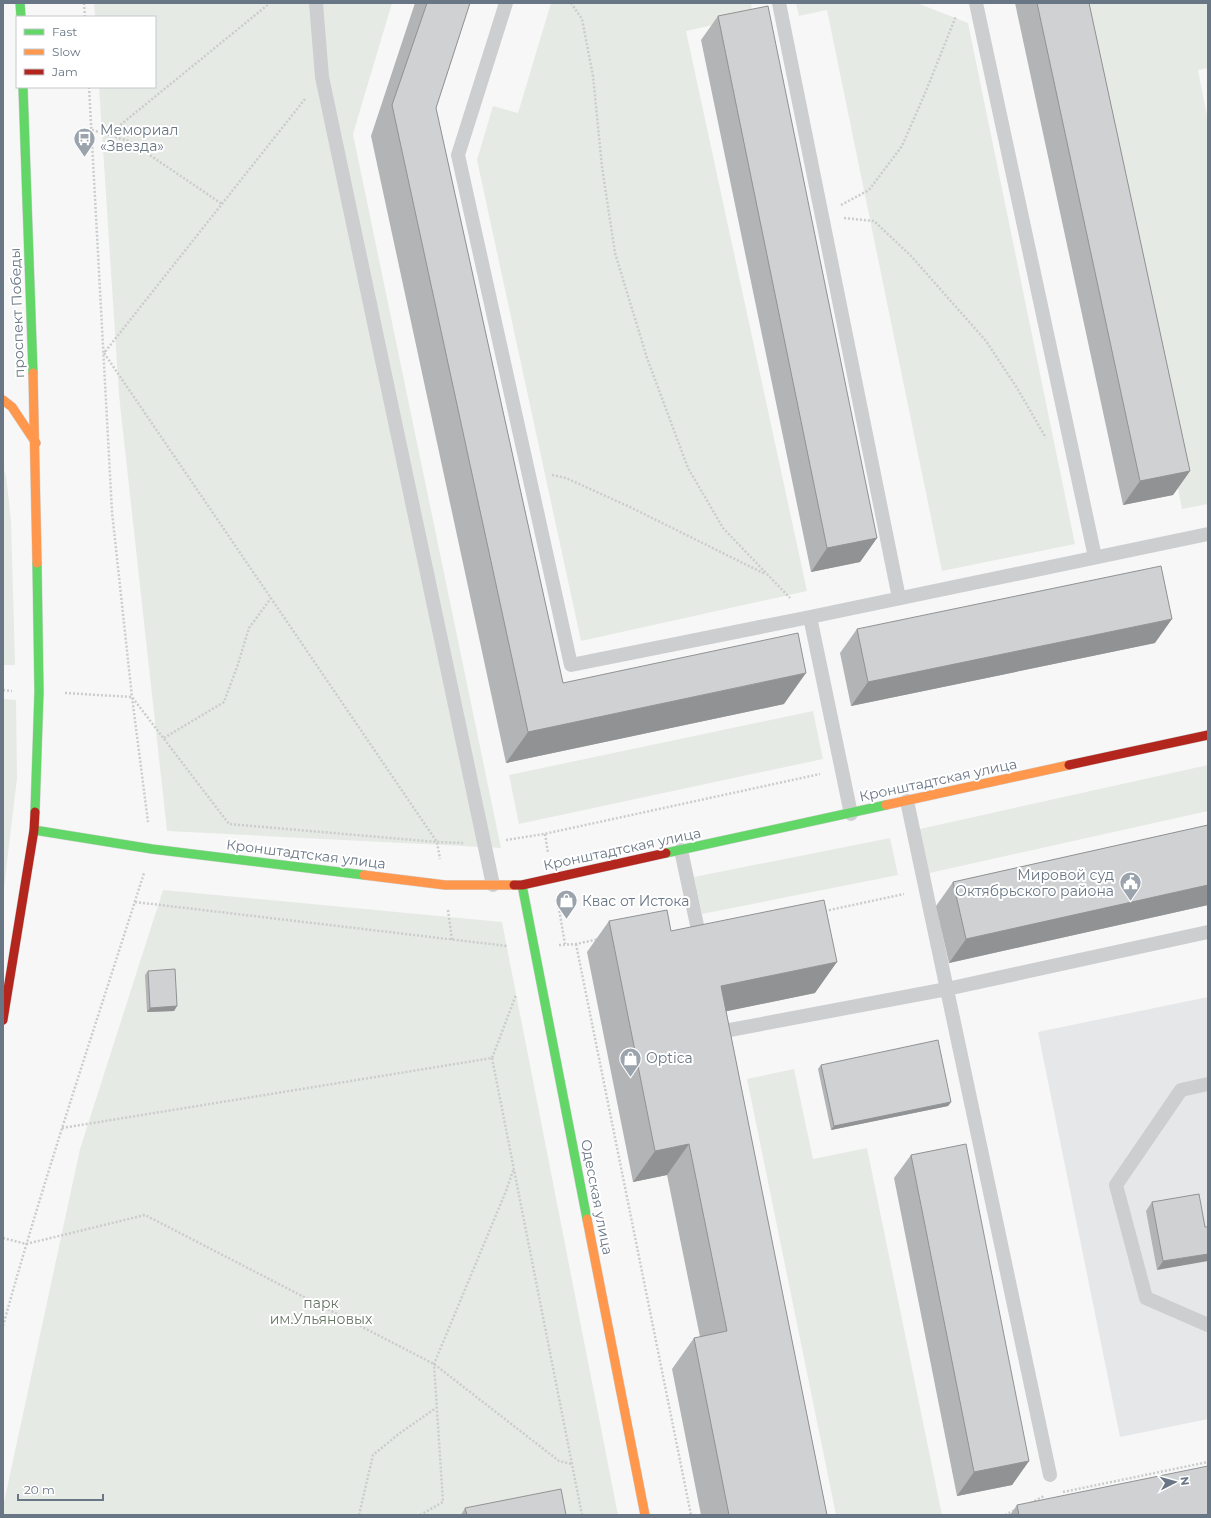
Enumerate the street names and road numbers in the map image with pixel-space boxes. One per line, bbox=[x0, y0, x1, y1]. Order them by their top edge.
street label: проспект Победы bbox=[6, 247, 28, 379]
street label: Кронштадтская улица bbox=[858, 754, 1018, 806]
street label: Кронштадтская улица bbox=[542, 823, 702, 875]
street label: Кронштадтская улица bbox=[225, 835, 387, 873]
street label: Одесская улица bbox=[577, 1138, 617, 1256]

